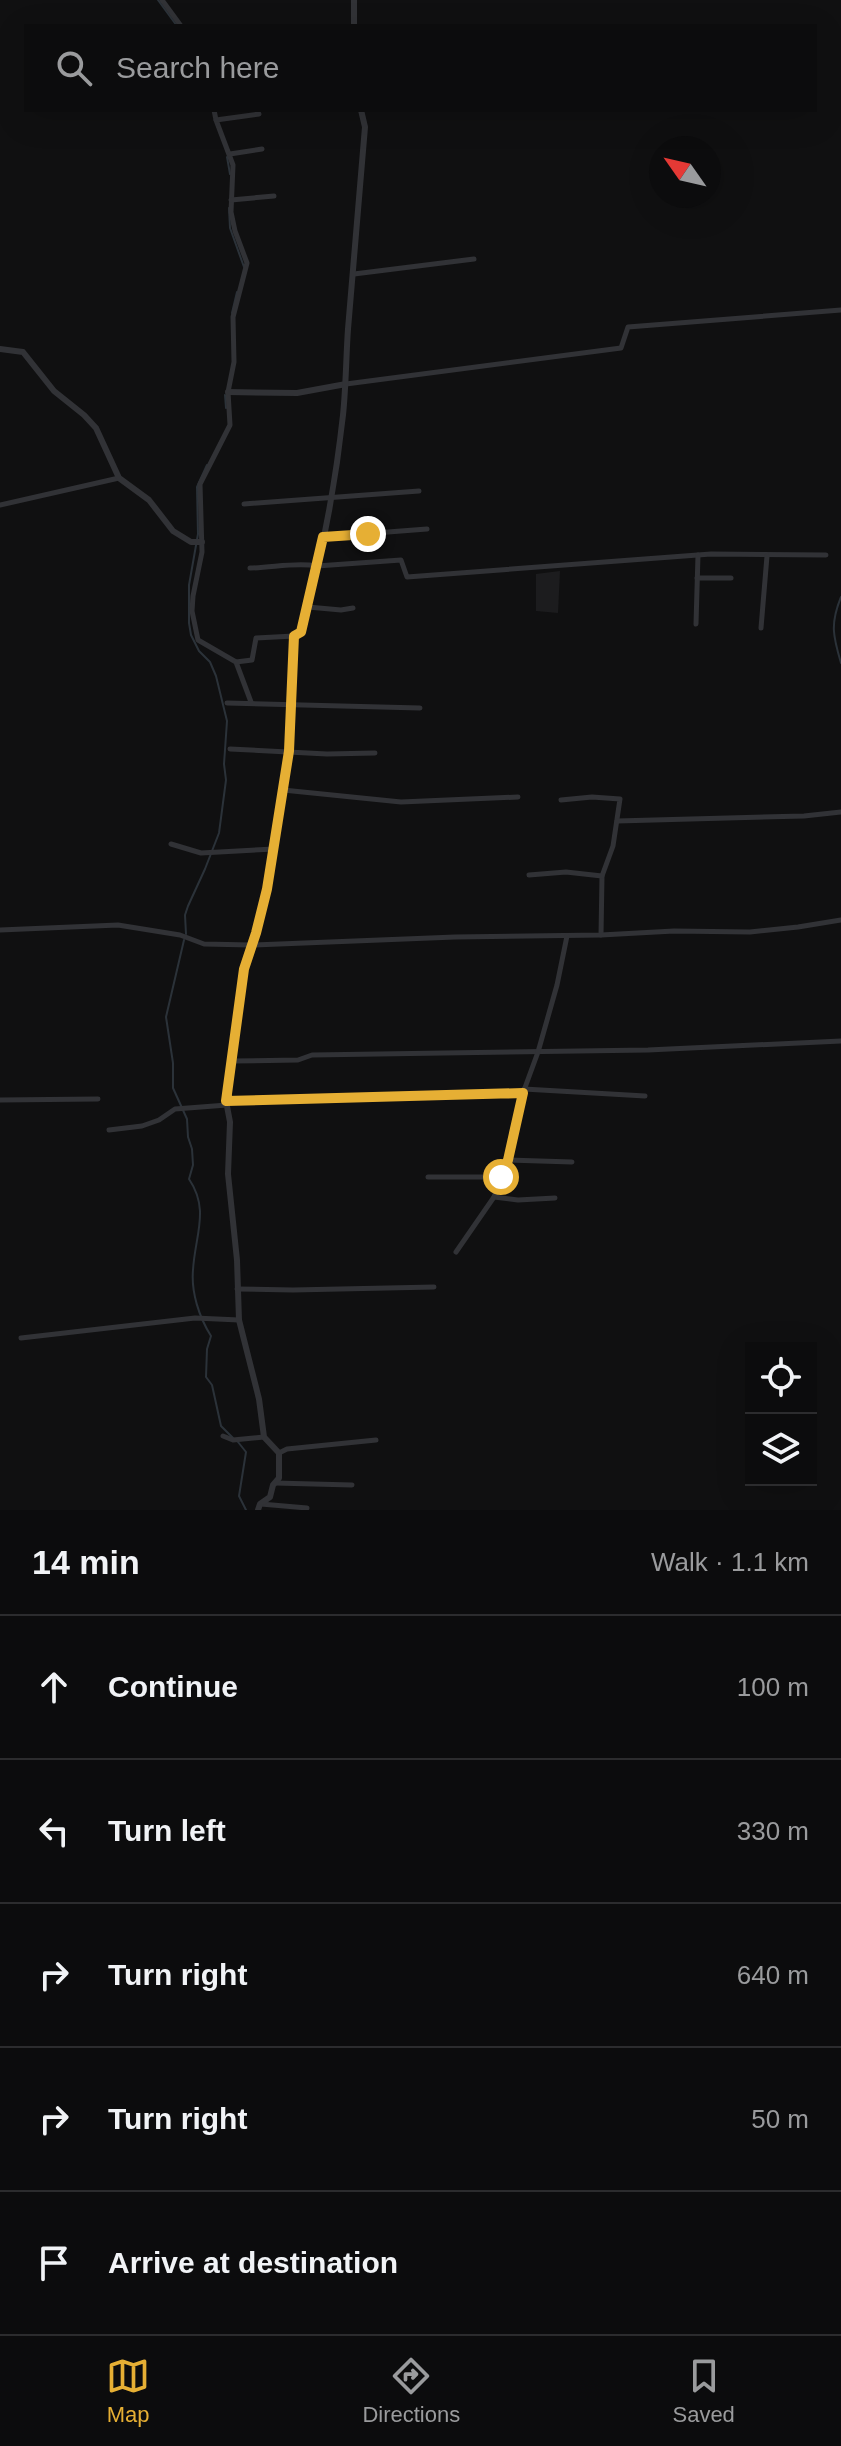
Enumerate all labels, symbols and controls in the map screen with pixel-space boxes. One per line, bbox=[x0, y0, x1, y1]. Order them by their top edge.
search box bbox=[24, 24, 817, 112]
icon: search bbox=[52, 46, 96, 90]
text: Search here bbox=[116, 51, 279, 84]
north arrow bbox=[649, 136, 721, 208]
route end bbox=[350, 516, 386, 552]
route start bbox=[483, 1159, 519, 1195]
map controls bbox=[745, 1342, 817, 1486]
button: locate bbox=[745, 1342, 817, 1414]
button: layers bbox=[745, 1414, 817, 1486]
text: 14 min bbox=[32, 1543, 140, 1581]
text: Walk · 1.1 km bbox=[651, 1547, 809, 1577]
icon: ahead bbox=[32, 1665, 76, 1709]
text: Continue bbox=[108, 1670, 238, 1703]
text: 100 m bbox=[737, 1672, 809, 1702]
icon: left bbox=[32, 1809, 76, 1853]
text: Turn left bbox=[108, 1814, 226, 1847]
text: 330 m bbox=[737, 1816, 809, 1846]
icon: right bbox=[32, 1953, 76, 1997]
text: Turn right bbox=[108, 1958, 247, 1991]
text: 640 m bbox=[737, 1960, 809, 1990]
icon: right bbox=[32, 2097, 76, 2141]
text: Turn right bbox=[108, 2102, 247, 2135]
text: 50 m bbox=[751, 2104, 809, 2134]
icon: arrive bbox=[32, 2241, 76, 2285]
text: Arrive at destination bbox=[108, 2246, 398, 2279]
tab: Map bbox=[106, 2354, 150, 2428]
tab: Directions bbox=[362, 2354, 460, 2428]
tab: Saved bbox=[672, 2354, 735, 2428]

